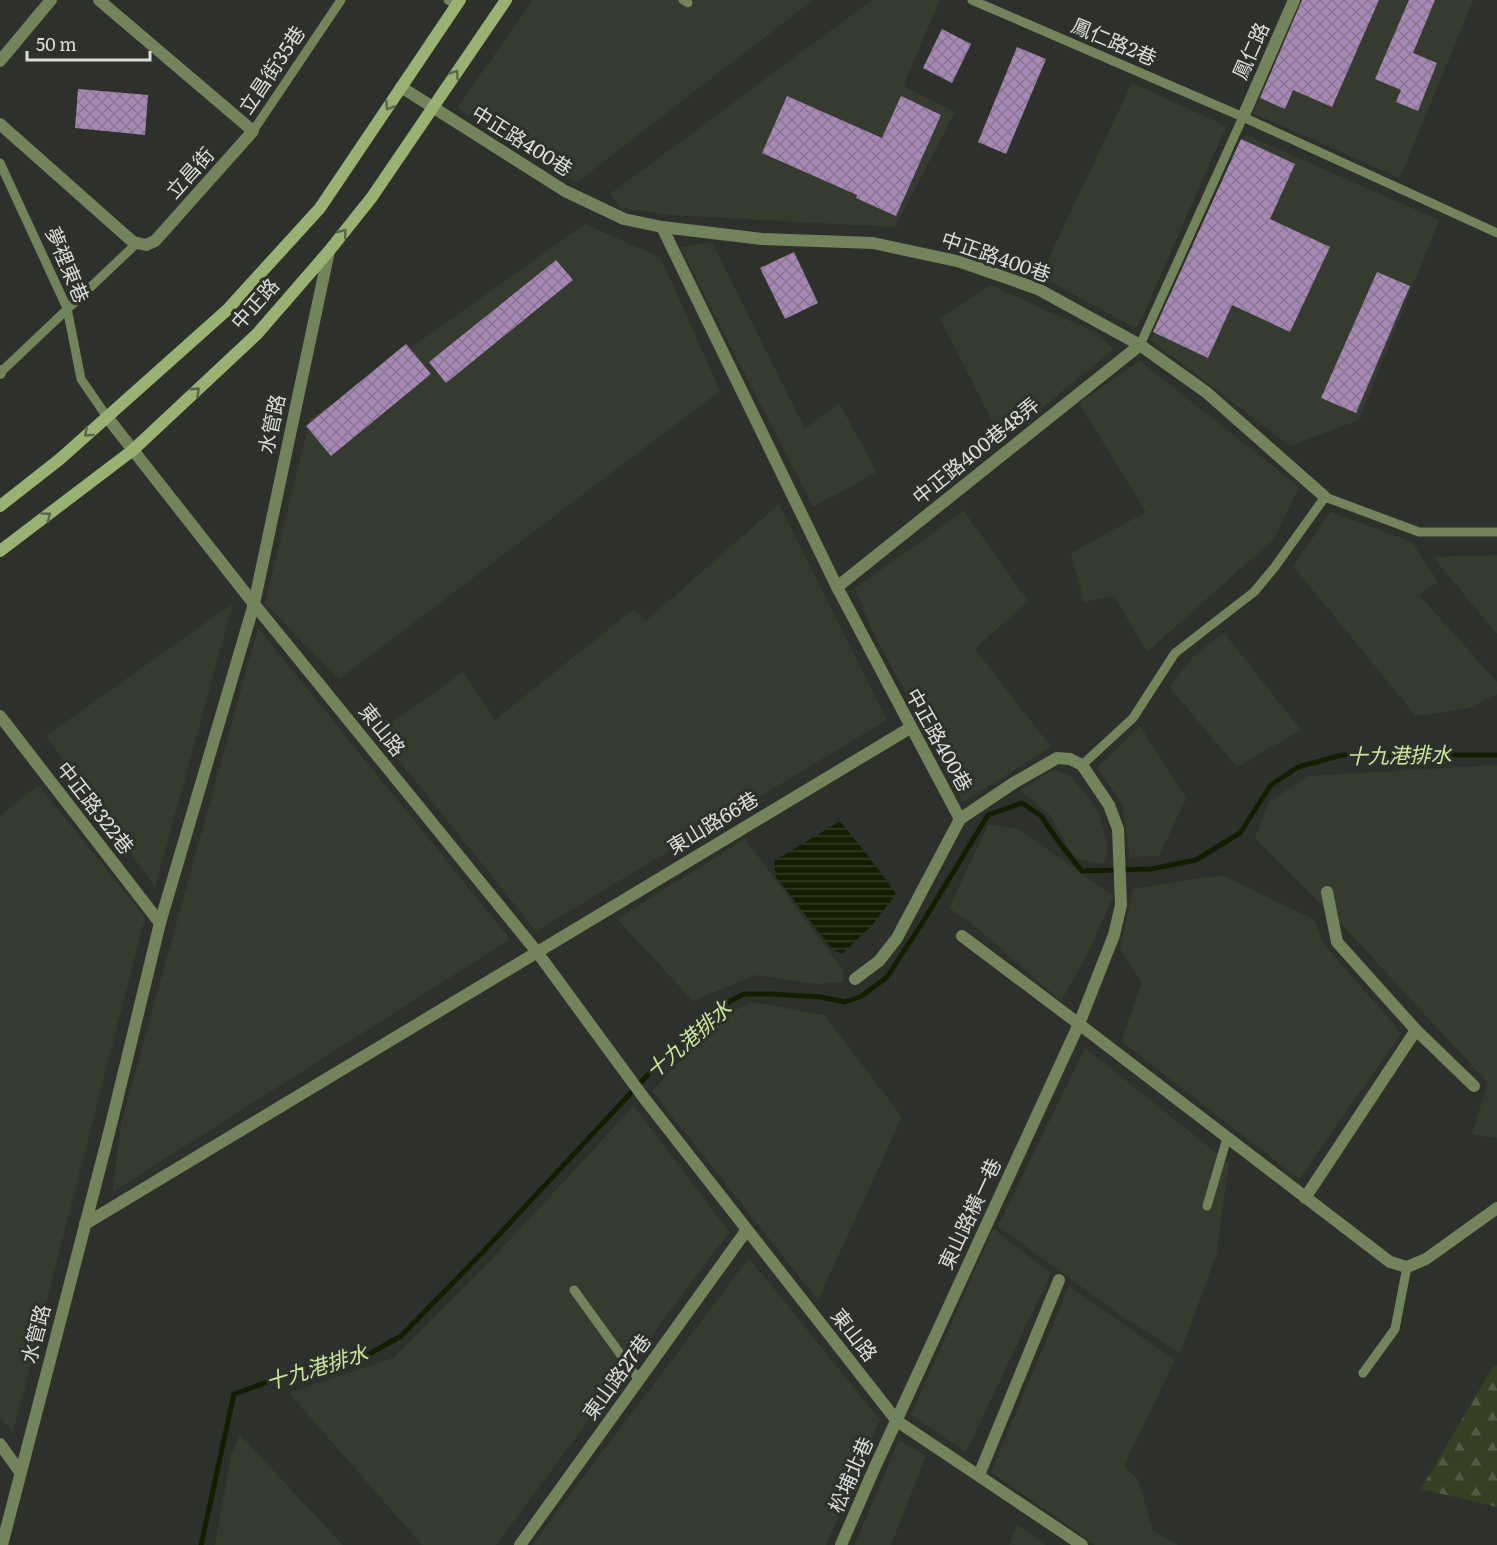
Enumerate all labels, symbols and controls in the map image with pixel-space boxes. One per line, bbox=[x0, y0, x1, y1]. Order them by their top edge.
street label: 鳳仁路2巷 bbox=[1067, 9, 1162, 72]
street label: 鳳仁路 bbox=[1223, 17, 1275, 84]
street label: 立昌街35巷 bbox=[230, 19, 311, 119]
scale bar bbox=[27, 24, 150, 62]
text: 50 m bbox=[36, 30, 77, 57]
one-way arrow bbox=[448, 70, 459, 81]
street label: 中正路400巷 bbox=[467, 96, 579, 182]
one-way arrow bbox=[385, 99, 396, 110]
street label: 立昌街 bbox=[157, 139, 220, 204]
street label: 夢裡東巷 bbox=[39, 222, 98, 307]
street label: 中正路400巷 bbox=[938, 222, 1055, 288]
one-way arrow bbox=[335, 229, 346, 240]
street label: 中正路 bbox=[222, 270, 285, 335]
one-way arrow bbox=[189, 388, 200, 399]
street label: 中正路400巷48弄 bbox=[905, 389, 1045, 510]
street label: 水管路 bbox=[249, 391, 291, 456]
one-way arrow bbox=[85, 426, 95, 437]
one-way arrow bbox=[40, 513, 51, 524]
street label: 中正路400巷 bbox=[900, 682, 982, 796]
street label: 東山路 bbox=[353, 696, 414, 761]
water label: 十九港排水 bbox=[1346, 737, 1453, 770]
street label: 中正路322巷 bbox=[51, 754, 142, 860]
street label: 東山路66巷 bbox=[661, 782, 763, 860]
water label: 十九港排水 bbox=[638, 991, 738, 1084]
street label: 東山路橫一巷 bbox=[929, 1152, 1007, 1274]
street label: 水管路 bbox=[12, 1301, 56, 1366]
street label: 東山路 bbox=[825, 1301, 886, 1367]
street label: 東山路27巷 bbox=[574, 1327, 657, 1425]
water label: 十九港排水 bbox=[262, 1335, 372, 1396]
street label: 松埔北巷 bbox=[819, 1432, 879, 1517]

